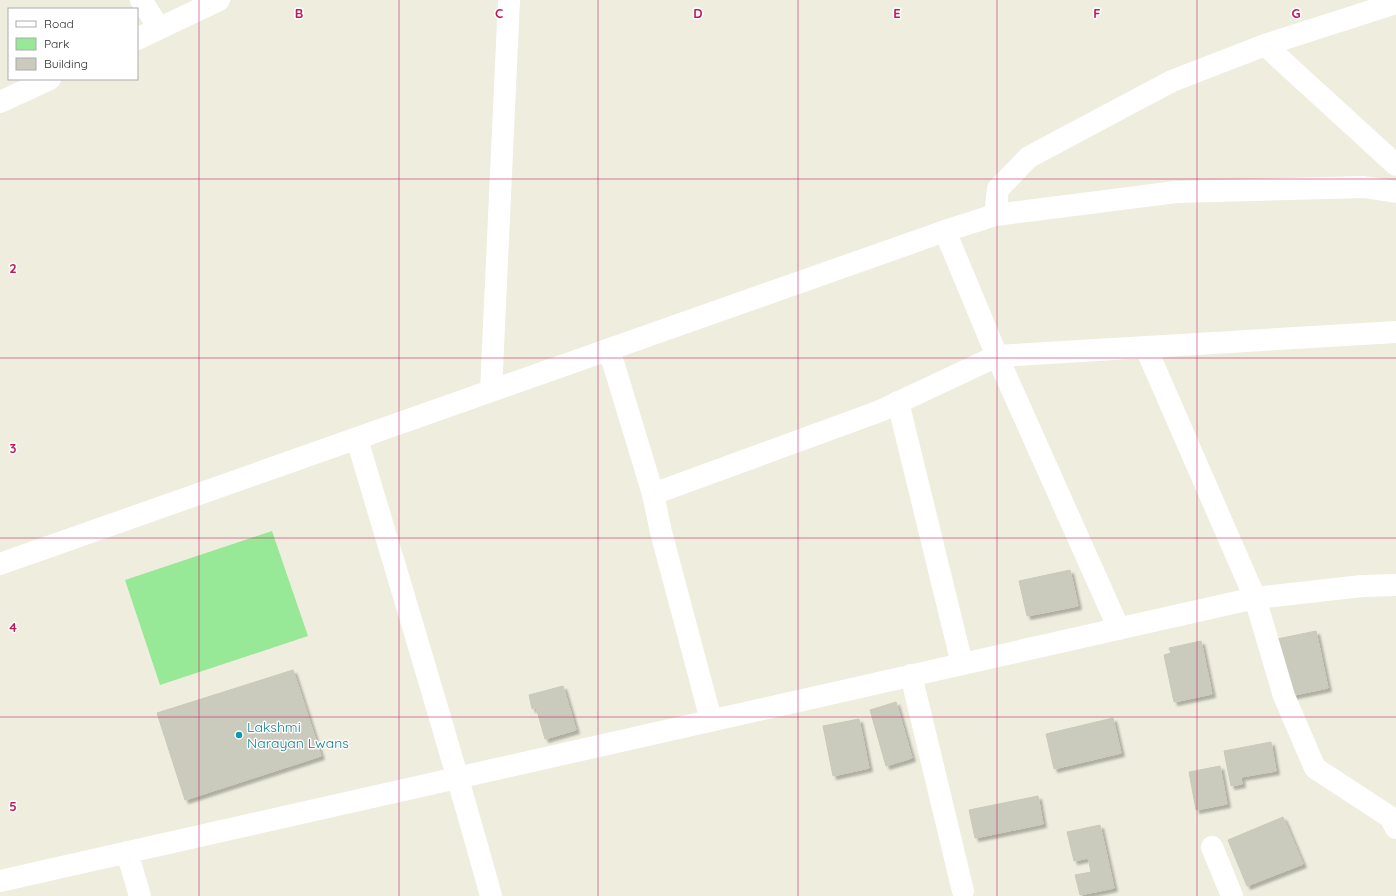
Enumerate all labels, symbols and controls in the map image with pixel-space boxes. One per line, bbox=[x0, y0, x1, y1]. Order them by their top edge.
text: B bbox=[295, 5, 303, 21]
text: C bbox=[495, 5, 503, 21]
text: D bbox=[693, 5, 703, 21]
text: E bbox=[893, 5, 901, 21]
text: F bbox=[1093, 5, 1101, 21]
text: G bbox=[1291, 5, 1301, 21]
legend bbox=[8, 8, 138, 80]
text: Road bbox=[44, 16, 74, 31]
text: Park bbox=[44, 36, 69, 51]
text: Building bbox=[44, 56, 88, 71]
text: 2 bbox=[9, 260, 17, 276]
text: 3 bbox=[10, 440, 17, 456]
text: 4 bbox=[9, 619, 17, 635]
place label: Lakshmi Narayan Lwans bbox=[247, 718, 349, 752]
marker: Lakshmi Narayan Lwans bbox=[234, 730, 244, 740]
text: 5 bbox=[9, 798, 17, 814]

